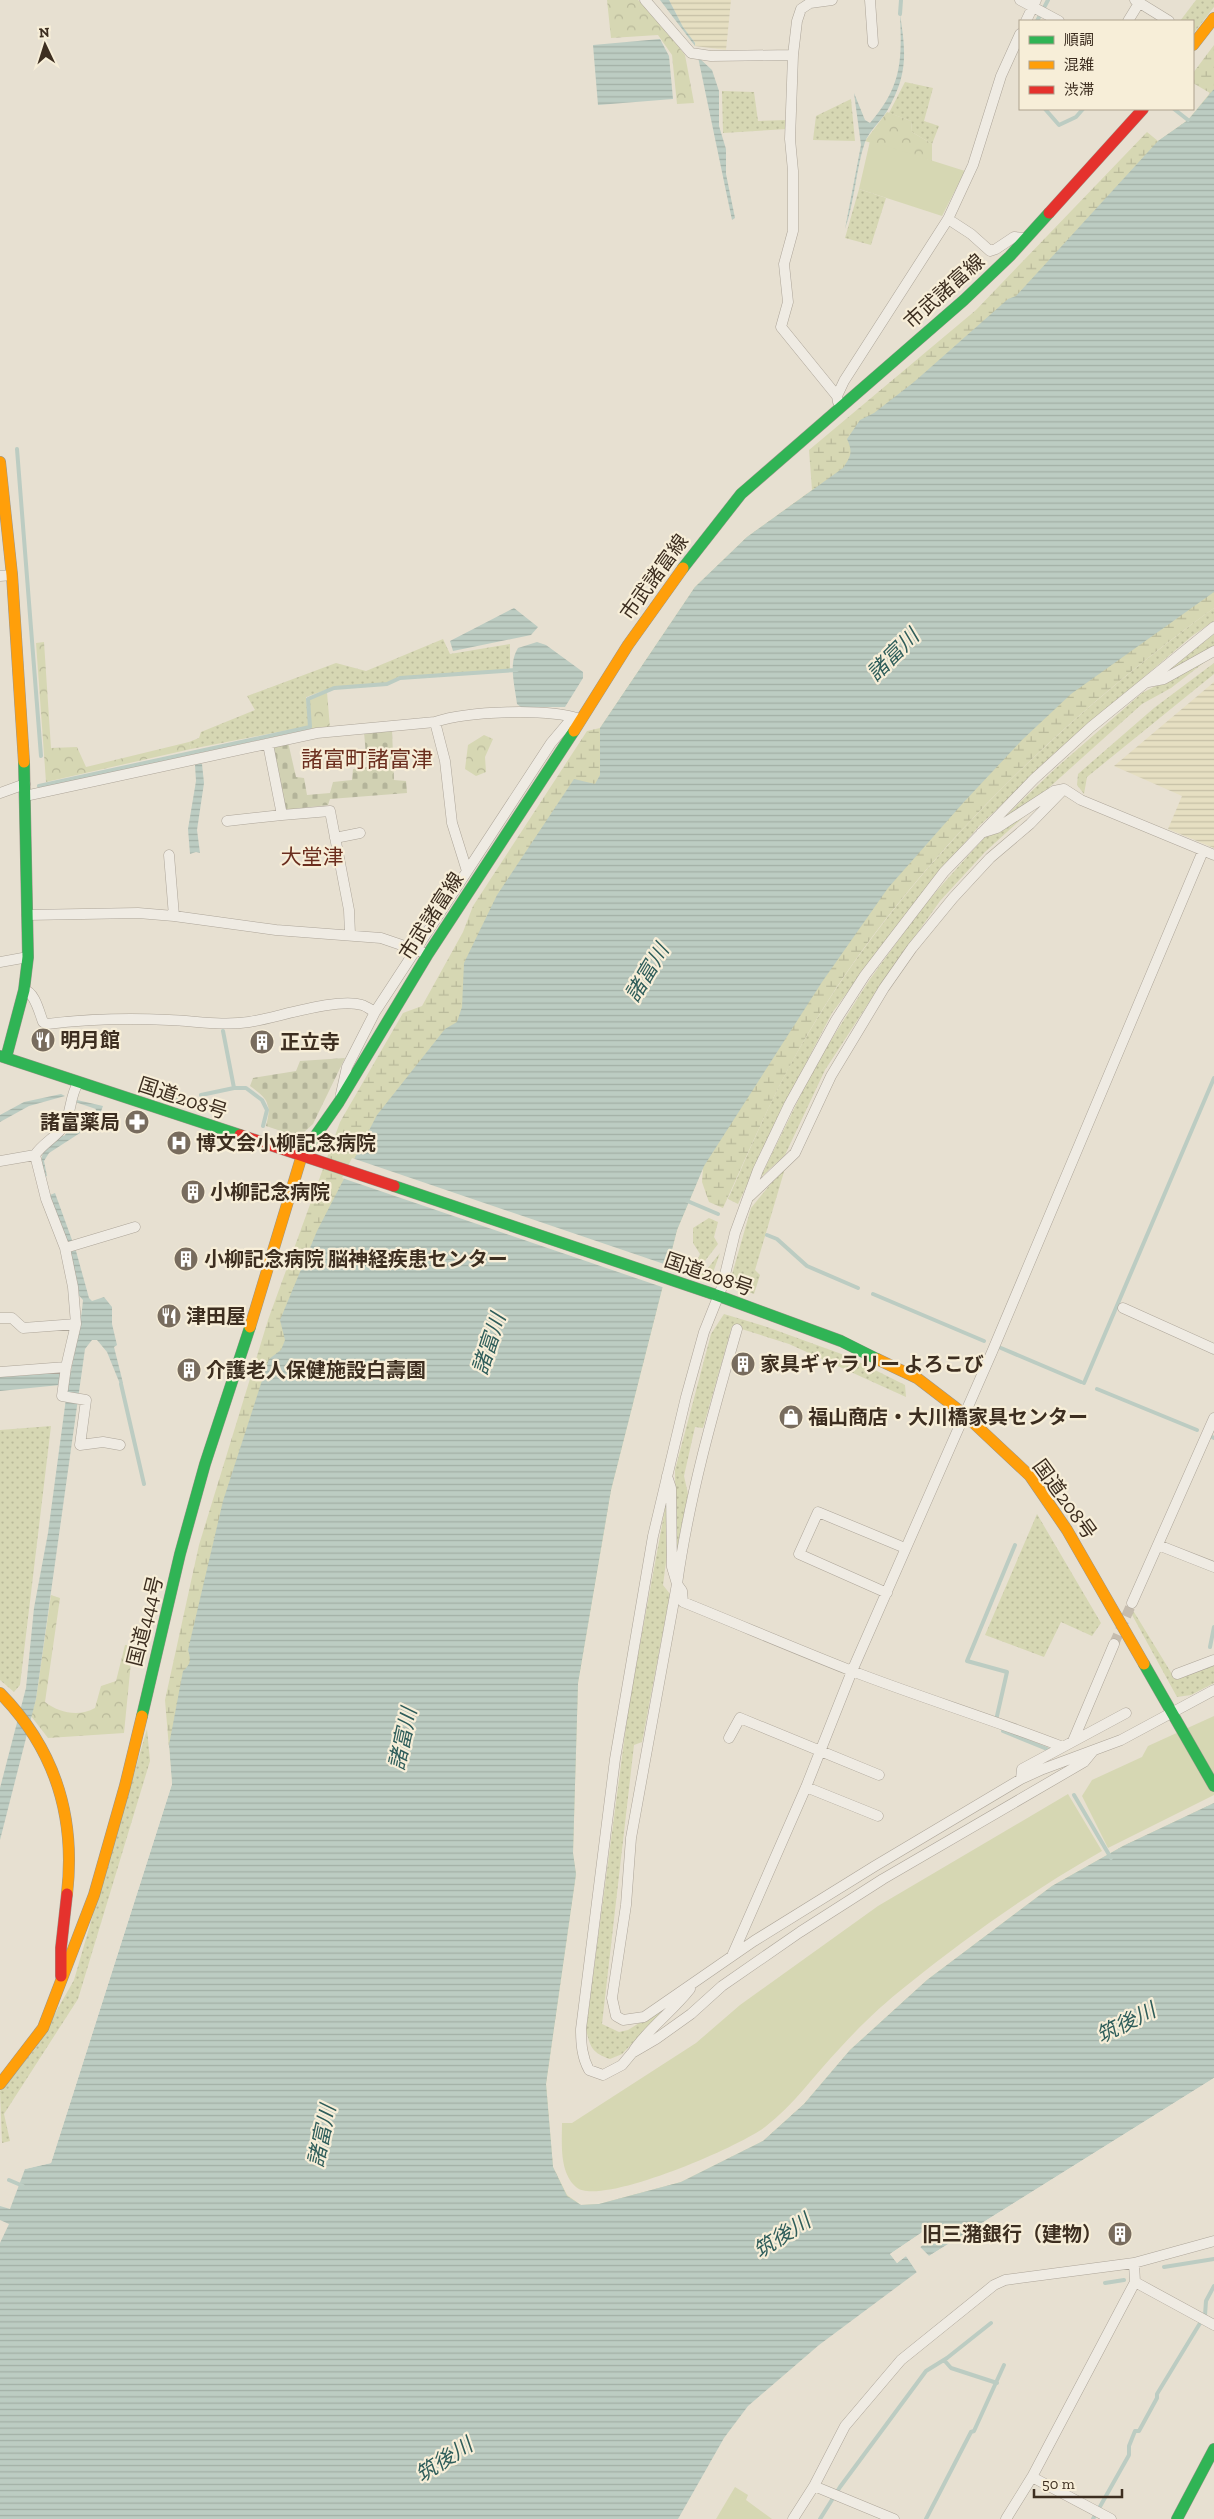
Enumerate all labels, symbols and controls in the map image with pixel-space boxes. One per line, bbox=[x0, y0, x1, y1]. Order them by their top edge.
north arrow bbox=[20, 20, 70, 70]
legend bbox=[1019, 20, 1194, 110]
text: N bbox=[38, 24, 50, 41]
text: 順調 bbox=[1064, 31, 1094, 49]
text: 混雑 bbox=[1064, 56, 1094, 74]
text: 渋滞 bbox=[1064, 81, 1094, 99]
street label: 市武諸富線 bbox=[899, 249, 989, 333]
street label: 市武諸富線 bbox=[615, 529, 693, 625]
water label: 諸富川 bbox=[862, 622, 925, 686]
district label: 諸富町諸富津 bbox=[301, 746, 433, 773]
district label: 大堂津 bbox=[281, 844, 344, 869]
street label: 市武諸富線 bbox=[394, 868, 468, 964]
water label: 諸富川 bbox=[620, 938, 675, 1006]
restaurant icon: 明月館 bbox=[30, 1027, 56, 1053]
place label: 明月館 bbox=[60, 1028, 120, 1052]
building icon: 正立寺 bbox=[249, 1029, 275, 1055]
place label: 正立寺 bbox=[280, 1030, 340, 1054]
street label: 国道208号 bbox=[135, 1072, 231, 1124]
pharmacy icon: 諸富薬局 bbox=[124, 1109, 150, 1135]
place label: 諸富薬局 bbox=[40, 1110, 120, 1134]
hospital icon: 博文会小柳記念病院 bbox=[166, 1130, 192, 1156]
place label: 博文会小柳記念病院 bbox=[196, 1131, 376, 1155]
building icon: 小柳記念病院 bbox=[180, 1179, 206, 1205]
place label: 小柳記念病院 bbox=[210, 1180, 330, 1204]
building icon: 小柳記念病院 脳神経疾患センター bbox=[173, 1246, 199, 1272]
place label: 小柳記念病院 脳神経疾患センター bbox=[204, 1247, 508, 1271]
street label: 国道208号 bbox=[661, 1248, 757, 1300]
restaurant icon: 津田屋 bbox=[156, 1303, 182, 1329]
place label: 津田屋 bbox=[186, 1304, 246, 1328]
water label: 諸富川 bbox=[467, 1308, 511, 1378]
building icon: 家具ギャラリー よろこび bbox=[730, 1351, 756, 1377]
place label: 家具ギャラリー よろこび bbox=[760, 1352, 984, 1376]
building icon: 介護老人保健施設白壽園 bbox=[176, 1357, 202, 1383]
place label: 介護老人保健施設白壽園 bbox=[206, 1358, 426, 1382]
shop icon: 福山商店・大川橋家具センター bbox=[778, 1404, 804, 1430]
place label: 福山商店・大川橋家具センター bbox=[808, 1405, 1088, 1429]
street label: 国道208号 bbox=[1028, 1454, 1102, 1544]
street label: 国道444号 bbox=[122, 1573, 168, 1669]
water label: 諸富川 bbox=[384, 1704, 422, 1772]
water label: 筑後川 bbox=[1092, 1996, 1161, 2048]
water label: 諸富川 bbox=[303, 2101, 341, 2169]
water label: 筑後川 bbox=[749, 2207, 817, 2263]
building icon: 旧三潴銀行（建物） bbox=[1107, 2221, 1133, 2247]
place label: 旧三潴銀行（建物） bbox=[922, 2222, 1102, 2246]
water label: 筑後川 bbox=[411, 2431, 479, 2487]
scale bar bbox=[1034, 2466, 1122, 2498]
text: 50 m bbox=[1042, 2475, 1075, 2493]

